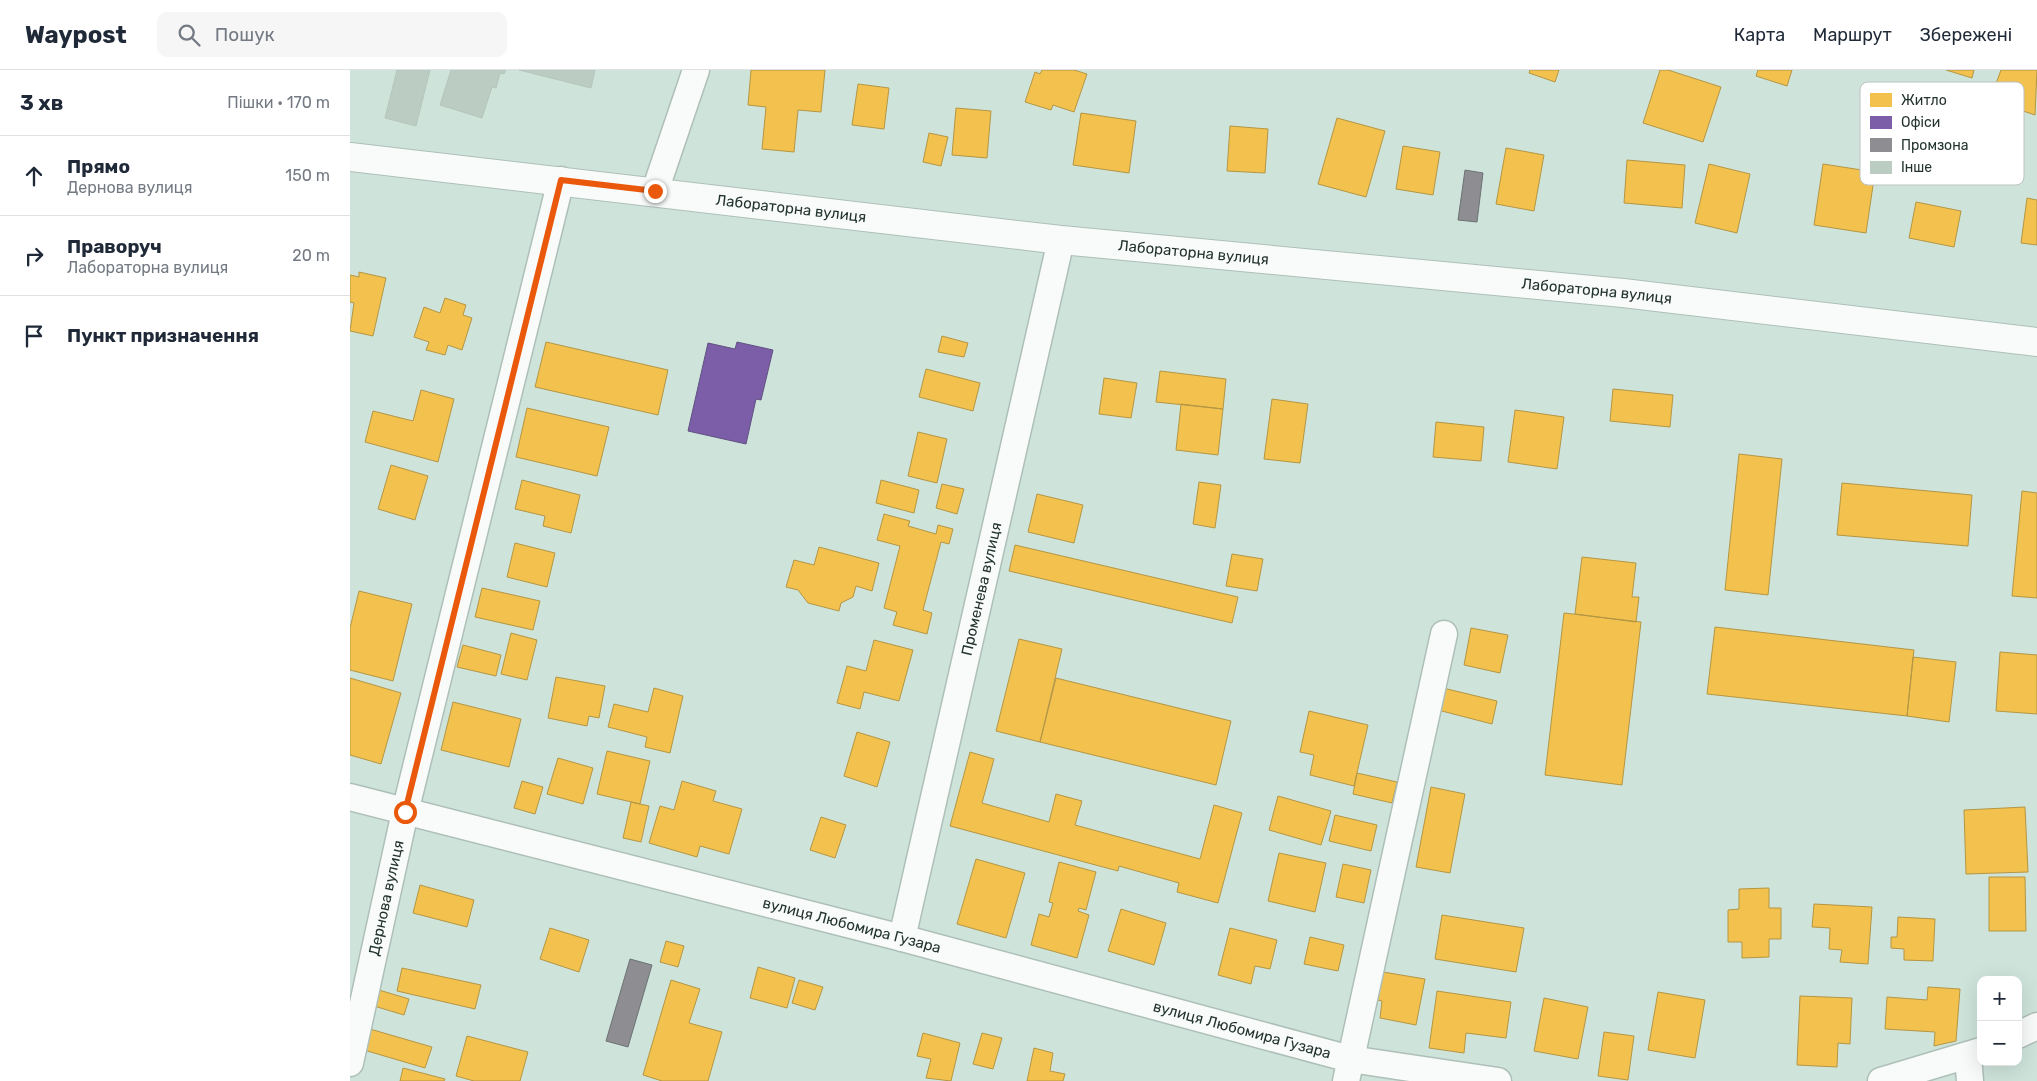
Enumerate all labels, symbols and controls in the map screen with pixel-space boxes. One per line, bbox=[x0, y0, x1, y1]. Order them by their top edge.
search box bbox=[157, 12, 507, 57]
text: Waypost bbox=[25, 21, 127, 49]
icon: search bbox=[175, 21, 203, 49]
text: Пошук bbox=[215, 23, 275, 46]
text: Карта bbox=[1734, 24, 1785, 46]
text: Маршрут bbox=[1813, 24, 1892, 46]
text: Збережені bbox=[1920, 24, 2012, 46]
legend bbox=[1860, 82, 2024, 185]
text: 3 хв bbox=[20, 90, 63, 115]
text: Житло bbox=[1901, 92, 1947, 109]
text: Пішки · 170 m bbox=[227, 93, 330, 112]
text: Офіси bbox=[1901, 114, 1940, 131]
text: Промзона bbox=[1901, 137, 1968, 154]
text: Прямо bbox=[67, 155, 130, 178]
text: Інше bbox=[1901, 159, 1932, 176]
icon: ahead bbox=[20, 162, 48, 190]
text: 150 m bbox=[285, 166, 330, 185]
text: Дернова вулиця bbox=[67, 178, 192, 197]
route end bbox=[644, 180, 667, 203]
street label: Лабораторна вулиця bbox=[715, 191, 867, 226]
text: Праворуч bbox=[67, 235, 162, 258]
street label: Лабораторна вулиця bbox=[1117, 236, 1270, 269]
icon: right bbox=[20, 242, 48, 270]
text: 20 m bbox=[292, 246, 330, 265]
text: Лабораторна вулиця bbox=[67, 258, 228, 277]
street label: Лабораторна вулиця bbox=[1521, 274, 1673, 308]
icon: arrive bbox=[20, 322, 48, 350]
text: Пункт призначення bbox=[67, 324, 259, 347]
street label: Променева вулиця bbox=[958, 520, 1005, 657]
route start bbox=[394, 801, 417, 824]
street label: Дернова вулиця bbox=[365, 839, 408, 957]
street label: вулиця Любомира Гузара bbox=[761, 894, 943, 957]
map controls bbox=[1977, 976, 2022, 1066]
button: + bbox=[1977, 976, 2022, 1021]
street label: вулиця Любомира Гузара bbox=[1151, 997, 1333, 1062]
button: − bbox=[1977, 1021, 2022, 1066]

